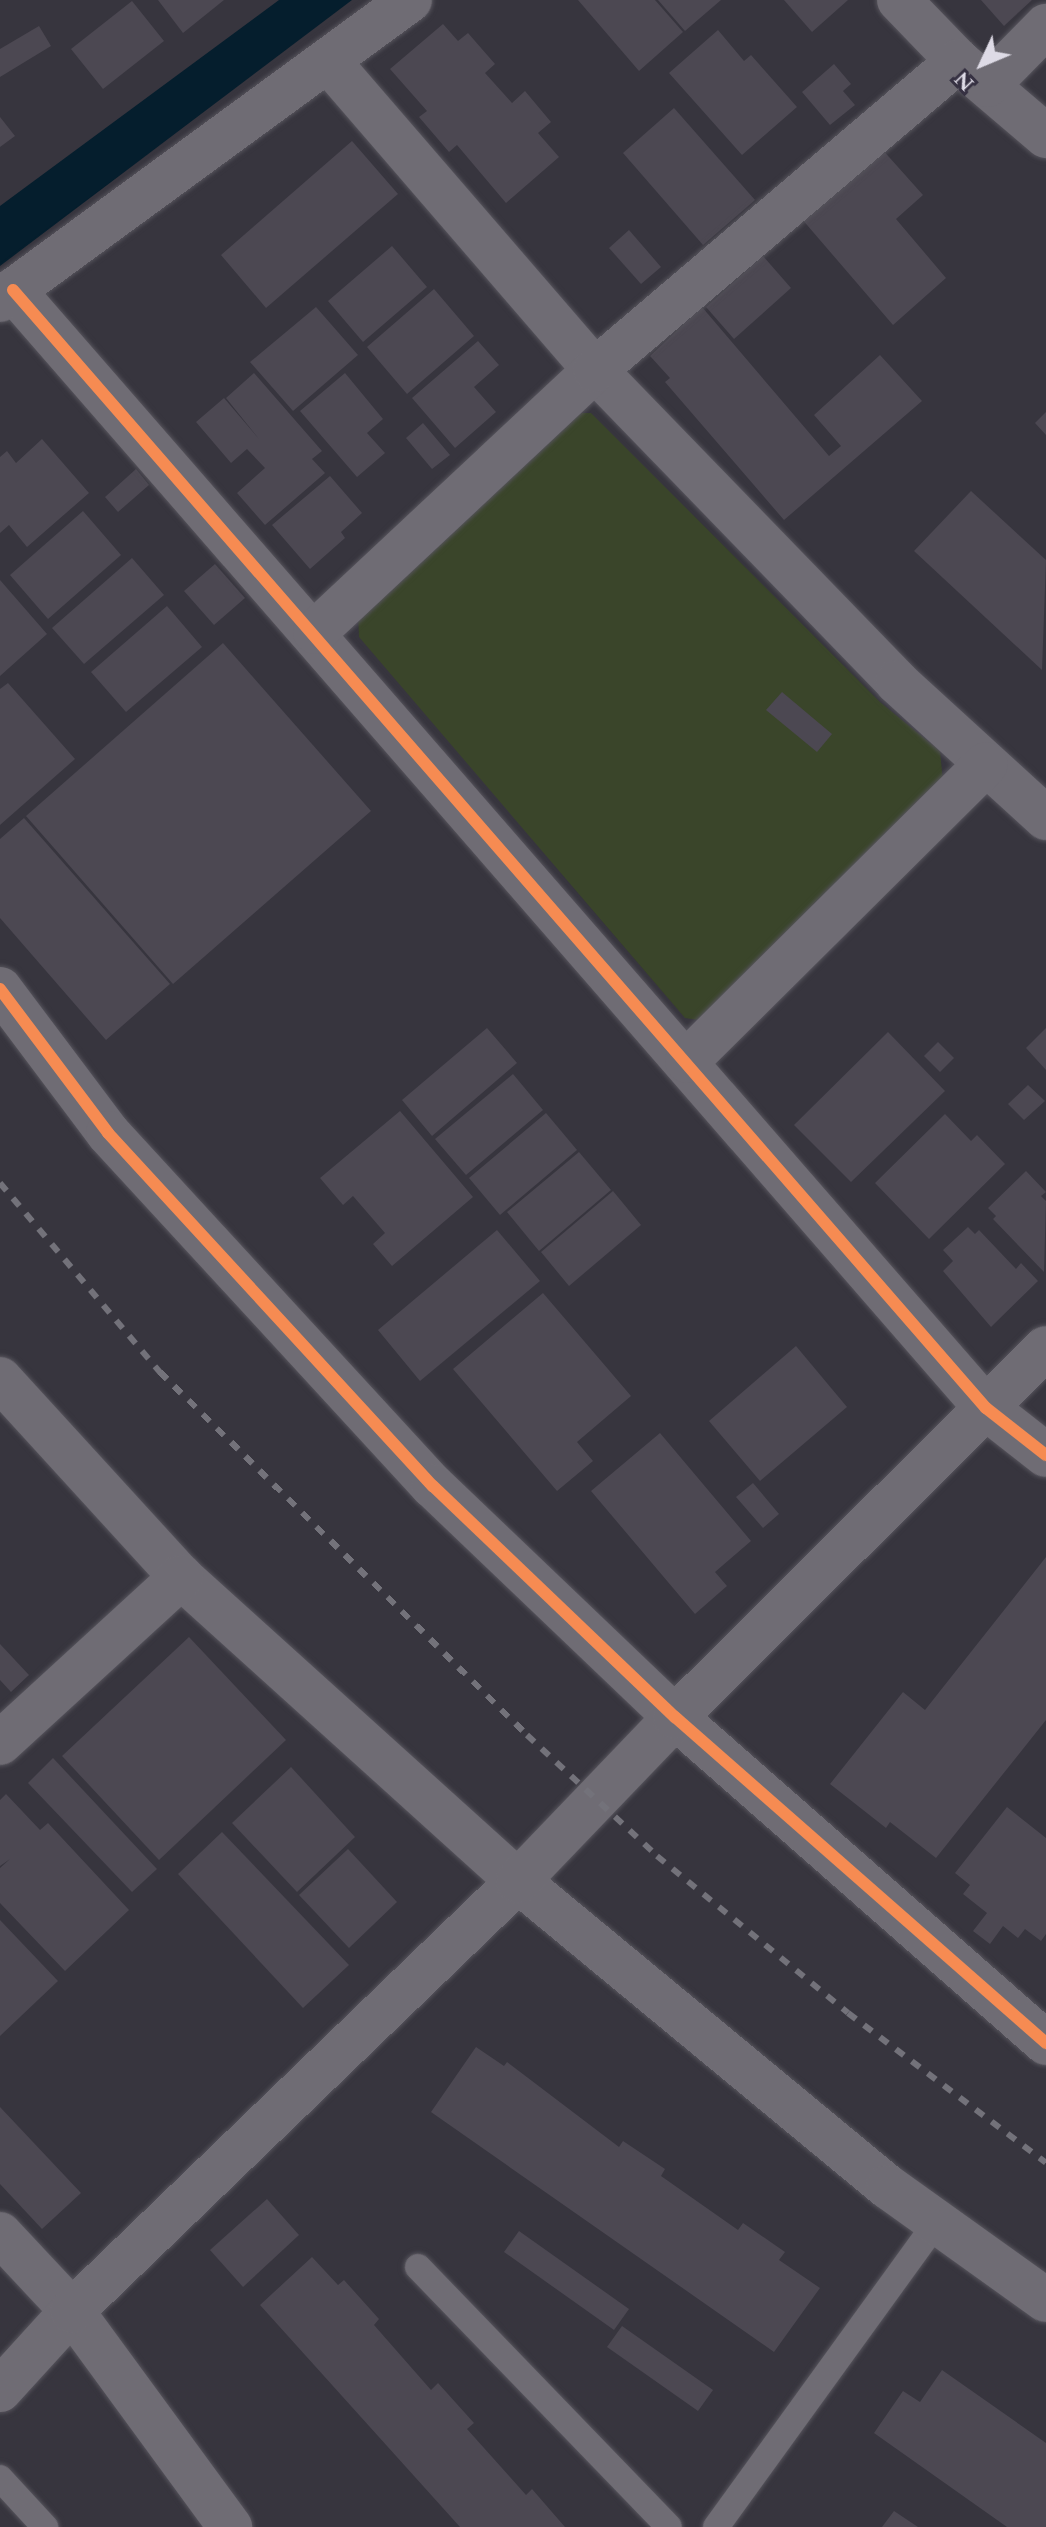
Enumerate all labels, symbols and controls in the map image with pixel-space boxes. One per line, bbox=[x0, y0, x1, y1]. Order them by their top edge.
north arrow bbox=[942, 24, 1022, 104]
text: N bbox=[946, 63, 982, 99]

